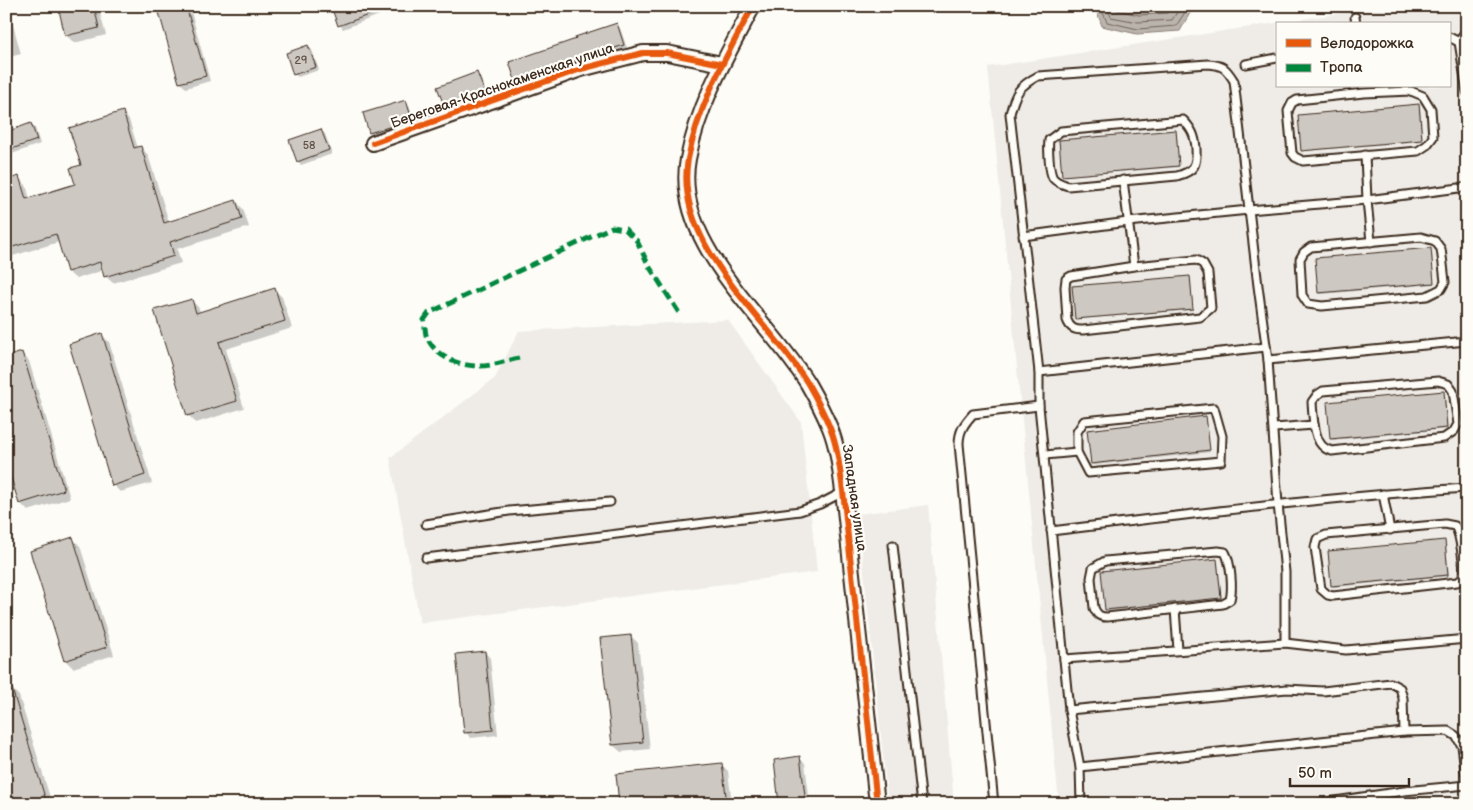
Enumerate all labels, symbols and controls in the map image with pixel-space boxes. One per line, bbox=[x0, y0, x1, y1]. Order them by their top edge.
legend bbox=[1276, 22, 1450, 88]
text: Велодорожка bbox=[1320, 34, 1414, 53]
street label: Береговая-Краснокаменская улица bbox=[389, 39, 616, 132]
house number: 29 bbox=[295, 54, 307, 67]
text: Тропа bbox=[1320, 58, 1363, 77]
house number: 58 bbox=[303, 139, 315, 152]
street label: Западная улица bbox=[839, 443, 871, 553]
scale bar bbox=[1290, 755, 1409, 787]
text: 50 m bbox=[1298, 764, 1332, 783]

